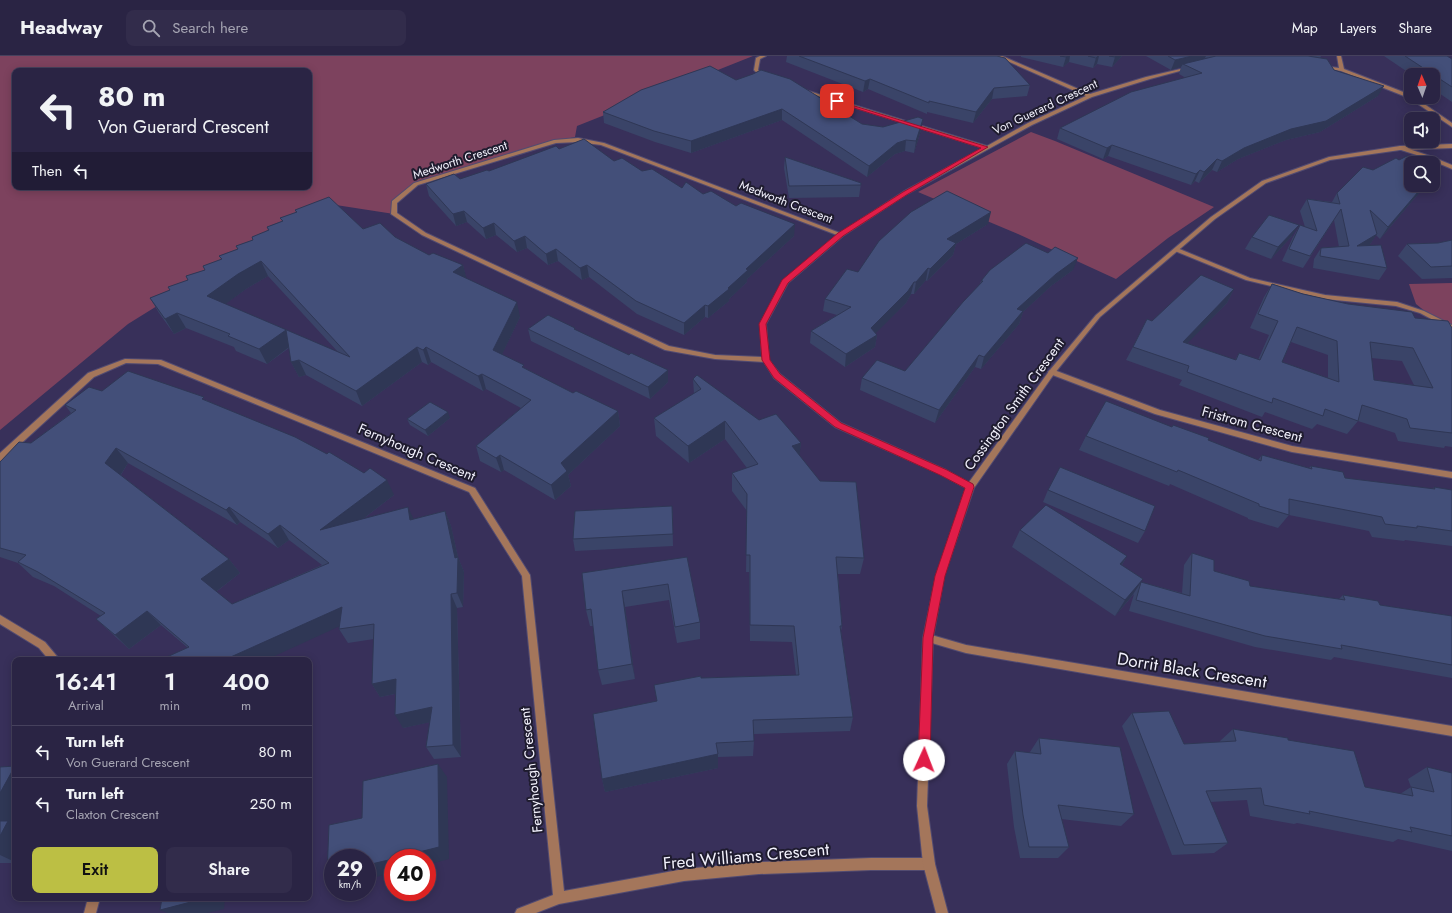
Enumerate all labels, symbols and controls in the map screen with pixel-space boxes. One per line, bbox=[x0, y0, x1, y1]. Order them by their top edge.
search box bbox=[126, 10, 406, 46]
text: Headway bbox=[20, 14, 102, 41]
icon: search bbox=[140, 17, 162, 39]
text: Search here bbox=[172, 17, 248, 39]
text: Map bbox=[1292, 18, 1318, 38]
text: Layers bbox=[1340, 18, 1376, 38]
text: Share bbox=[1398, 18, 1432, 38]
north arrow bbox=[1404, 68, 1440, 104]
map controls bbox=[1404, 68, 1440, 192]
street label: Von Guerard Crescent bbox=[990, 75, 1101, 139]
text: 80 m bbox=[98, 76, 165, 117]
icon: left bbox=[32, 84, 84, 136]
pin bbox=[820, 84, 854, 118]
icon: arrive bbox=[826, 90, 848, 112]
button: sound bbox=[1404, 112, 1440, 148]
text: Von Guerard Crescent bbox=[98, 114, 269, 140]
street label: Medworth Crescent bbox=[410, 136, 510, 184]
button: search bbox=[1404, 156, 1440, 192]
text: Then bbox=[32, 160, 62, 182]
icon: left bbox=[70, 160, 92, 182]
street label: Medworth Crescent bbox=[737, 176, 835, 228]
street label: Cossington Smith Crescent bbox=[959, 333, 1069, 474]
street label: Fristrom Crescent bbox=[1200, 401, 1305, 447]
street label: Fernyhough Crescent bbox=[355, 418, 479, 486]
street label: Dorrit Black Crescent bbox=[1115, 646, 1269, 694]
text: 16:41 bbox=[55, 664, 117, 699]
text: 1 bbox=[164, 664, 176, 699]
text: 400 bbox=[223, 664, 269, 699]
text: Arrival bbox=[68, 696, 104, 715]
text: min bbox=[160, 696, 180, 715]
text: m bbox=[241, 696, 251, 715]
street label: Fernyhough Crescent bbox=[514, 706, 548, 833]
text: Turn left bbox=[66, 731, 124, 753]
position arrow bbox=[903, 739, 945, 781]
icon: left bbox=[32, 741, 54, 763]
text: 80 m bbox=[259, 741, 292, 763]
text: Von Guerard Crescent bbox=[66, 753, 189, 772]
text: Turn left bbox=[66, 783, 124, 805]
icon: left bbox=[32, 793, 54, 815]
text: 250 m bbox=[250, 793, 292, 815]
text: Claxton Crescent bbox=[66, 805, 159, 824]
street label: Fred Williams Crescent bbox=[662, 837, 830, 875]
button: Exit bbox=[32, 847, 158, 893]
button: Share bbox=[166, 847, 292, 893]
speed limit sign: 40 bbox=[384, 849, 436, 901]
text: 29 bbox=[337, 855, 363, 884]
text: km/h bbox=[339, 877, 361, 892]

